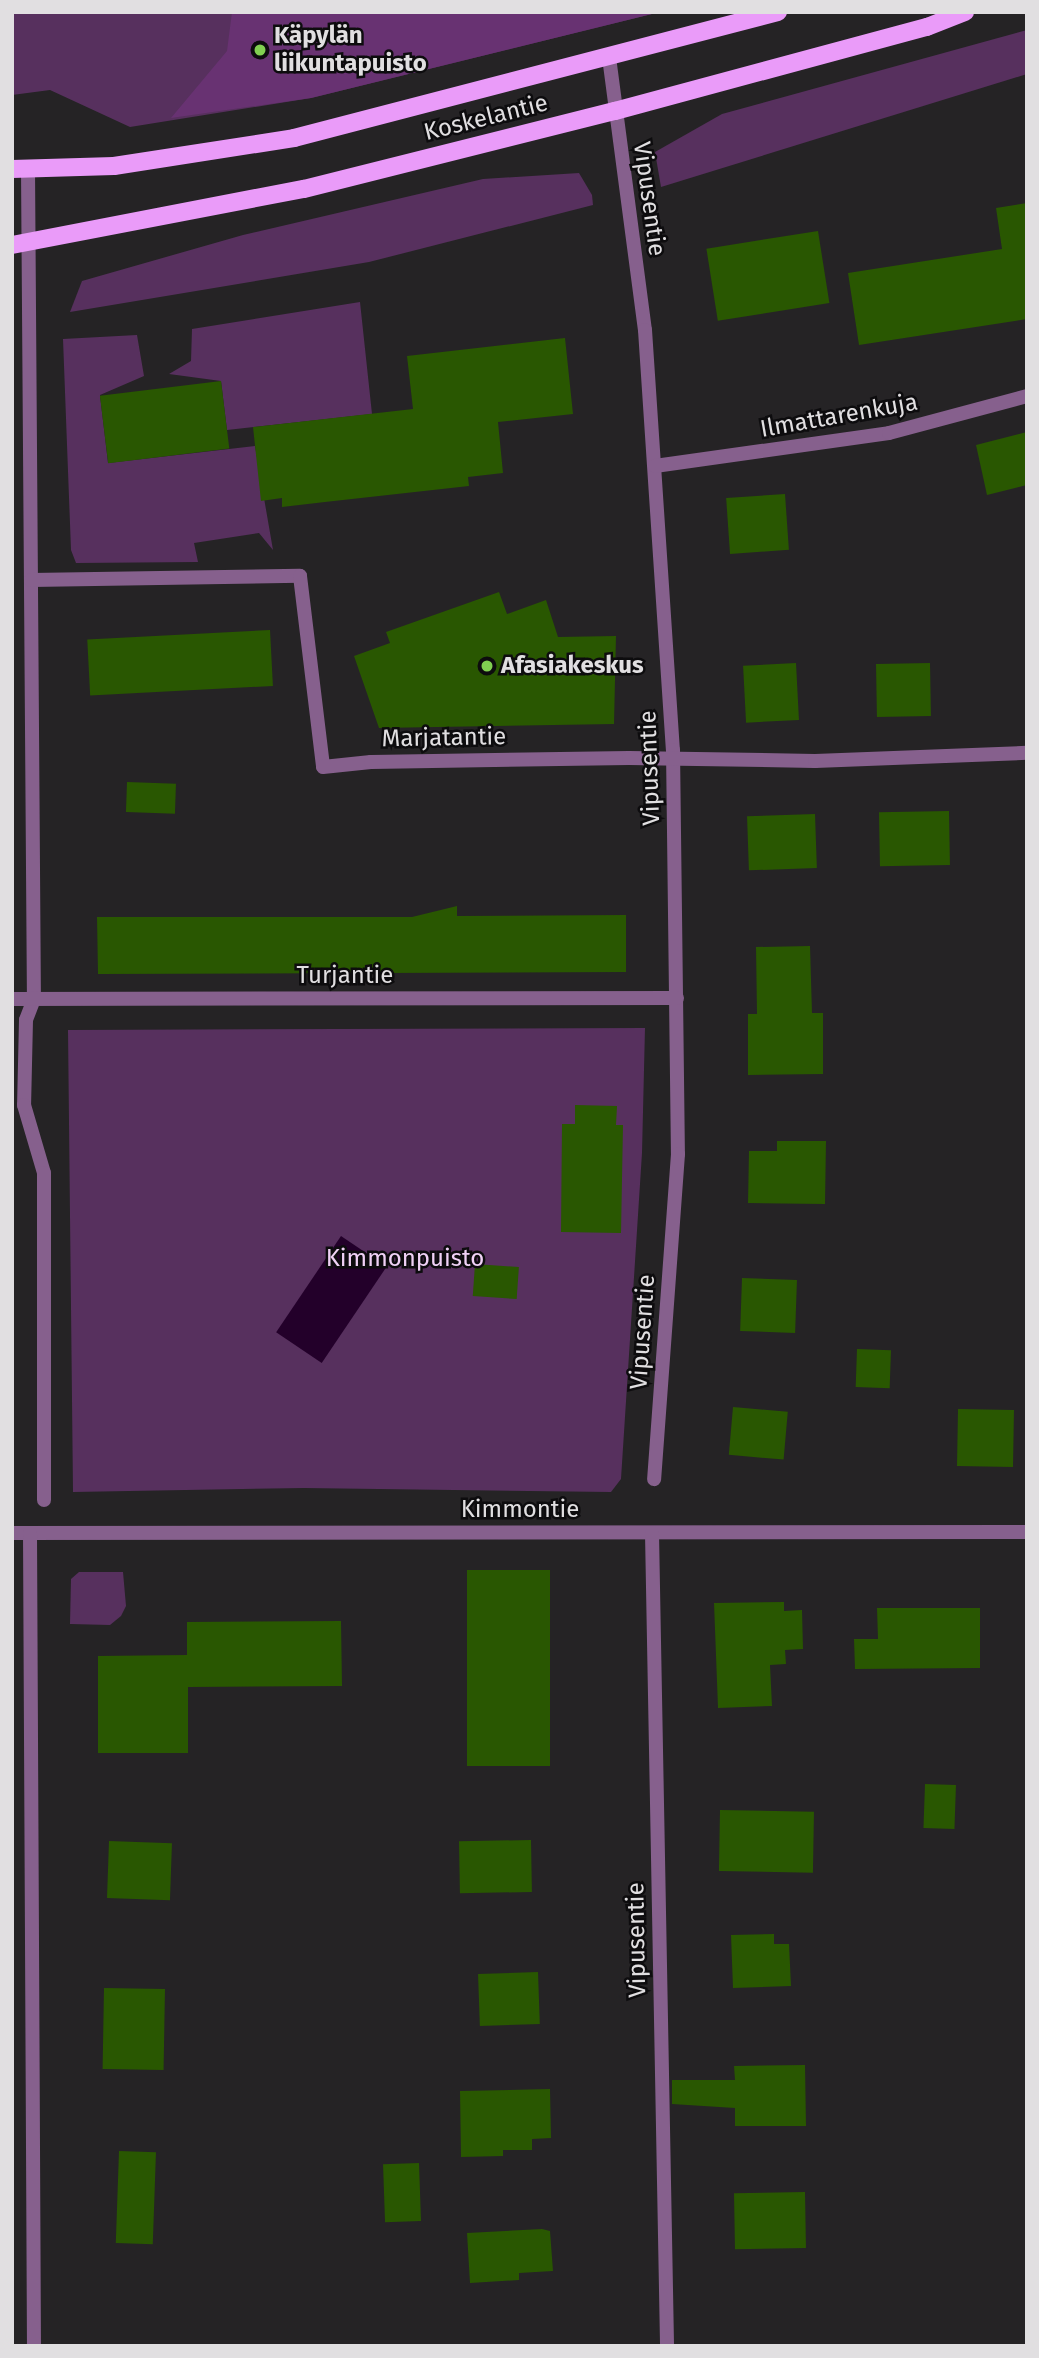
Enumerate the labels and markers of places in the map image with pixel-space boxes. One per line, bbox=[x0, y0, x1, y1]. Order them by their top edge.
place label: Käpylän liikuntapuisto bbox=[274, 22, 427, 78]
marker: Käpylän liikuntapuisto bbox=[252, 42, 268, 58]
place label: Afasiakeskus bbox=[501, 652, 644, 680]
marker: Afasiakeskus bbox=[479, 658, 495, 674]

